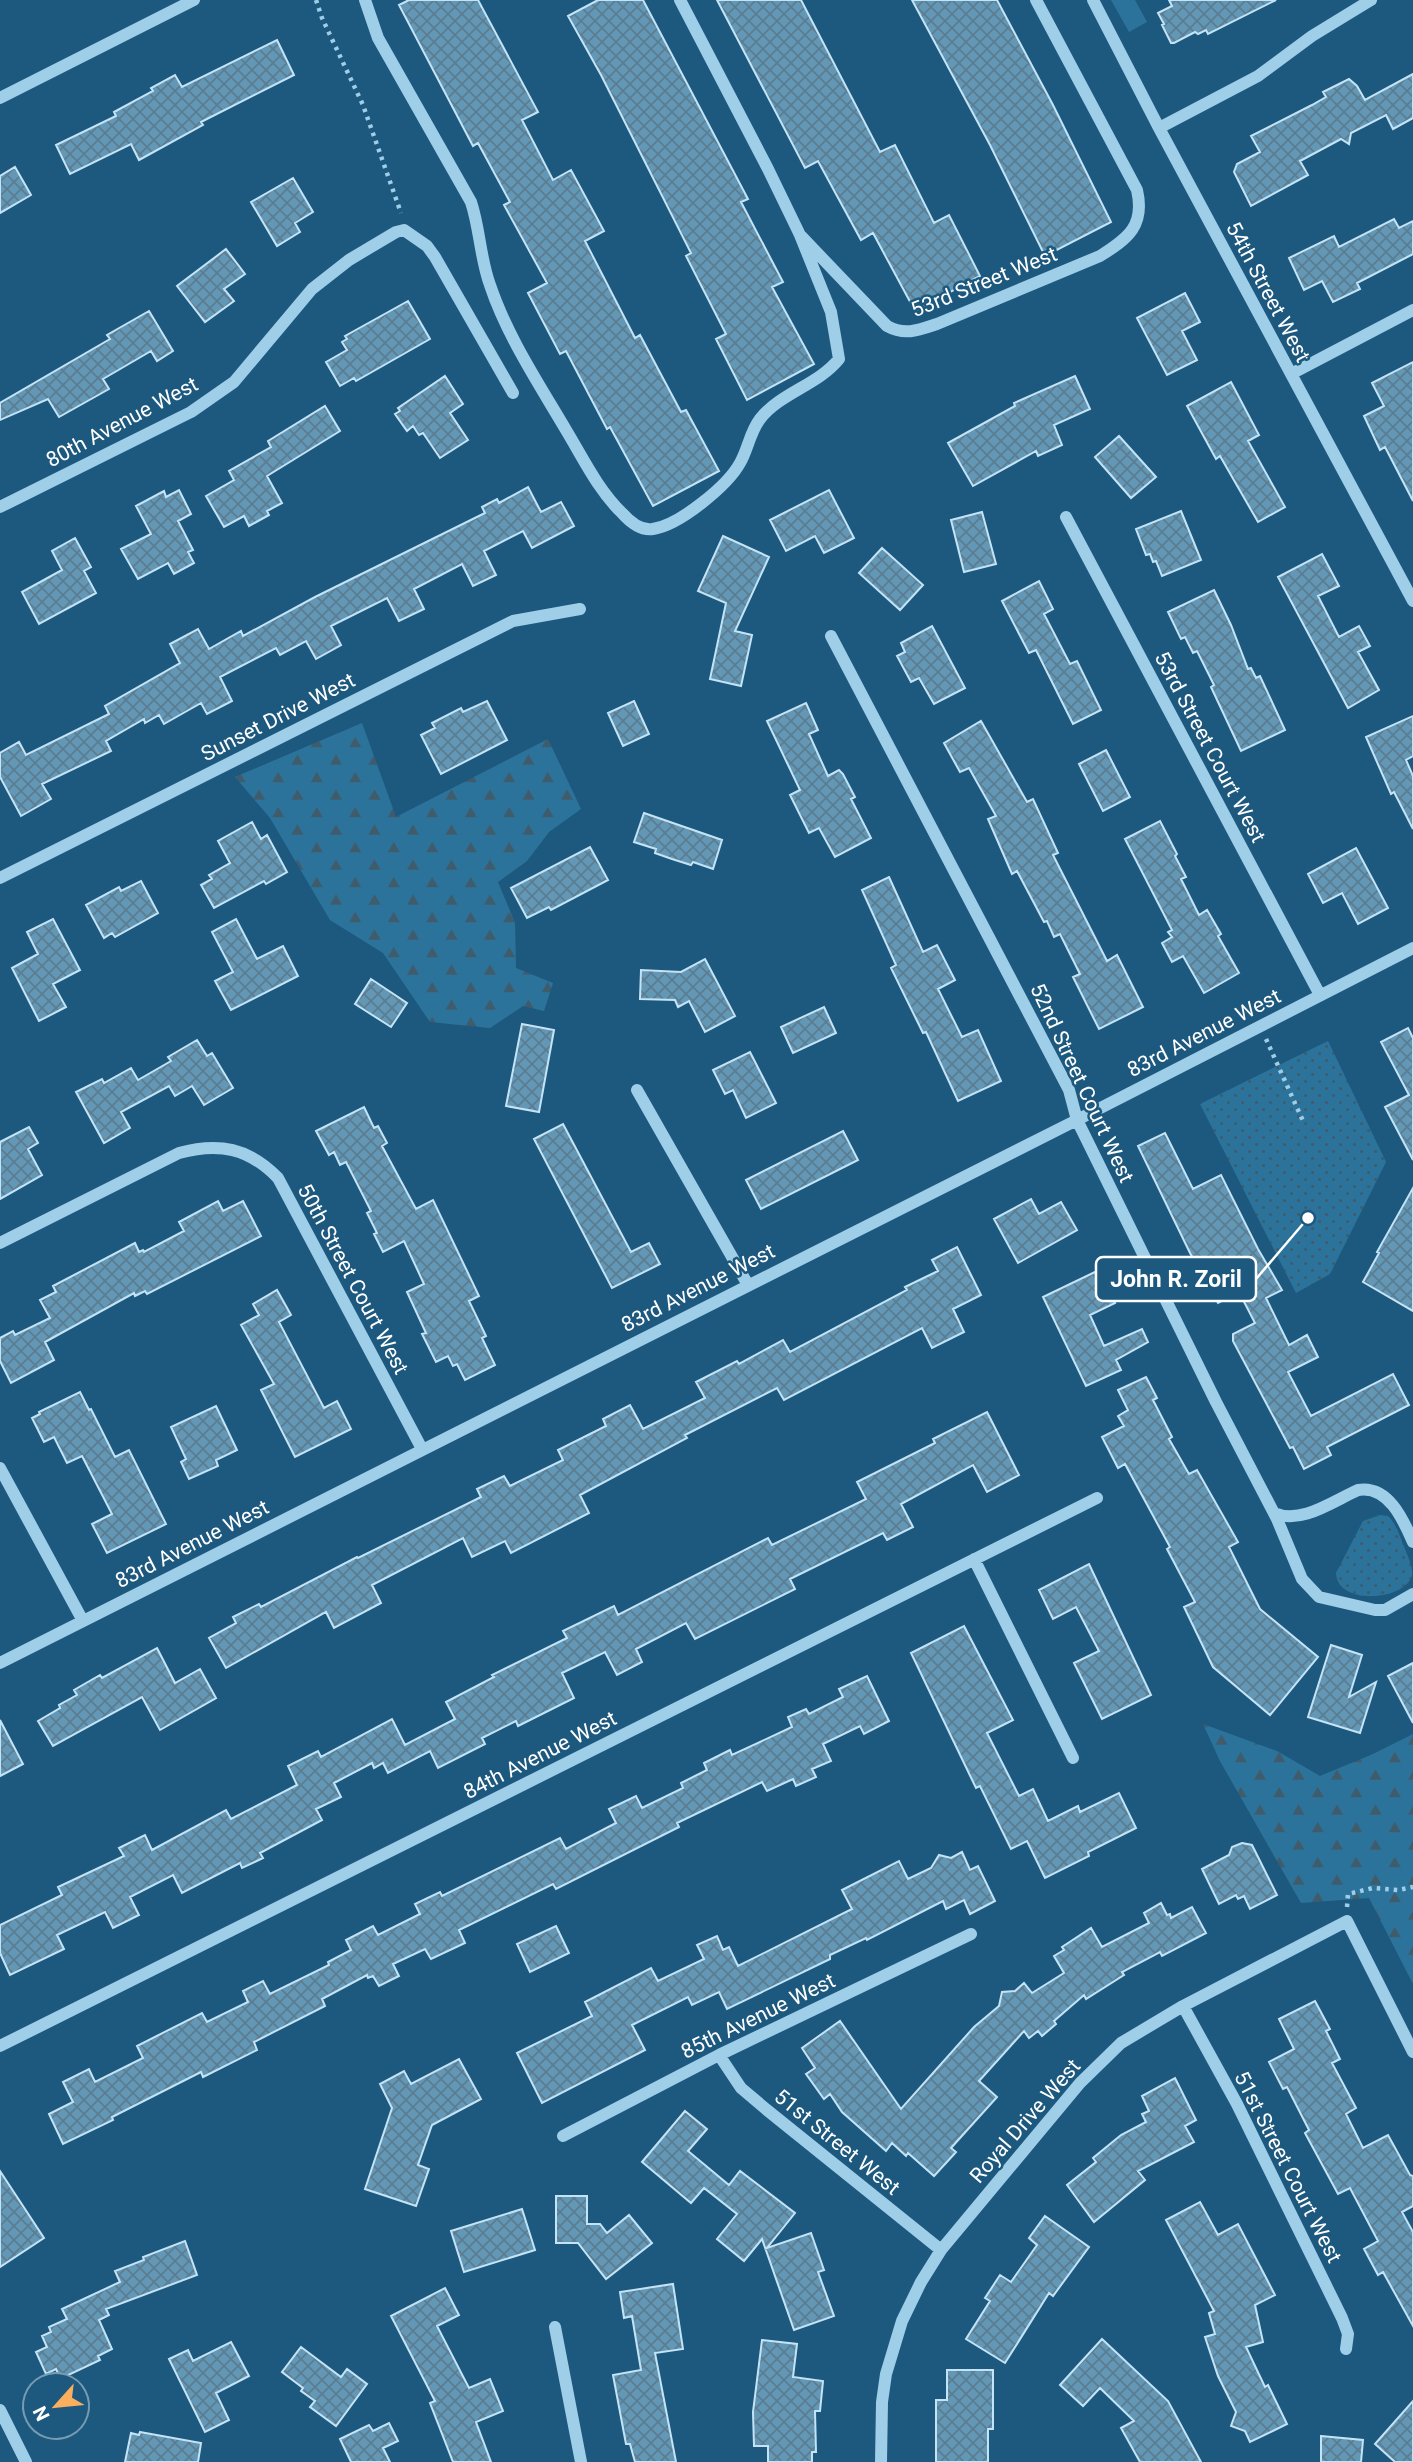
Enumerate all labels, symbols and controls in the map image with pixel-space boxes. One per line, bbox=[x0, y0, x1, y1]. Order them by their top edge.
street label: 54th Street West bbox=[1221, 218, 1315, 366]
street label: 53rd Street West bbox=[907, 242, 1061, 322]
street label: 80th Avenue West bbox=[42, 372, 202, 472]
street label: 53rd Street Court West bbox=[1150, 648, 1270, 846]
street label: Sunset Drive West bbox=[197, 668, 359, 766]
street label: 52nd Street Court West bbox=[1025, 980, 1139, 1187]
street label: 83rd Avenue West bbox=[1123, 984, 1285, 1082]
street label: 50th Street Court West bbox=[293, 1180, 413, 1378]
street label: 83rd Avenue West bbox=[617, 1239, 779, 1337]
callout: John R. Zoril bbox=[1096, 1257, 1256, 1301]
text: John R. Zoril bbox=[1110, 1266, 1242, 1293]
street label: 83rd Avenue West bbox=[111, 1495, 273, 1593]
street label: 84th Avenue West bbox=[460, 1706, 621, 1804]
street label: 85th Avenue West bbox=[677, 1968, 839, 2064]
street label: Royal Drive West bbox=[965, 2054, 1085, 2188]
street label: 51st Street Court West bbox=[1229, 2067, 1347, 2267]
street label: 51st Street West bbox=[769, 2084, 905, 2200]
north arrow bbox=[21, 2371, 91, 2441]
text: N bbox=[28, 2402, 55, 2425]

